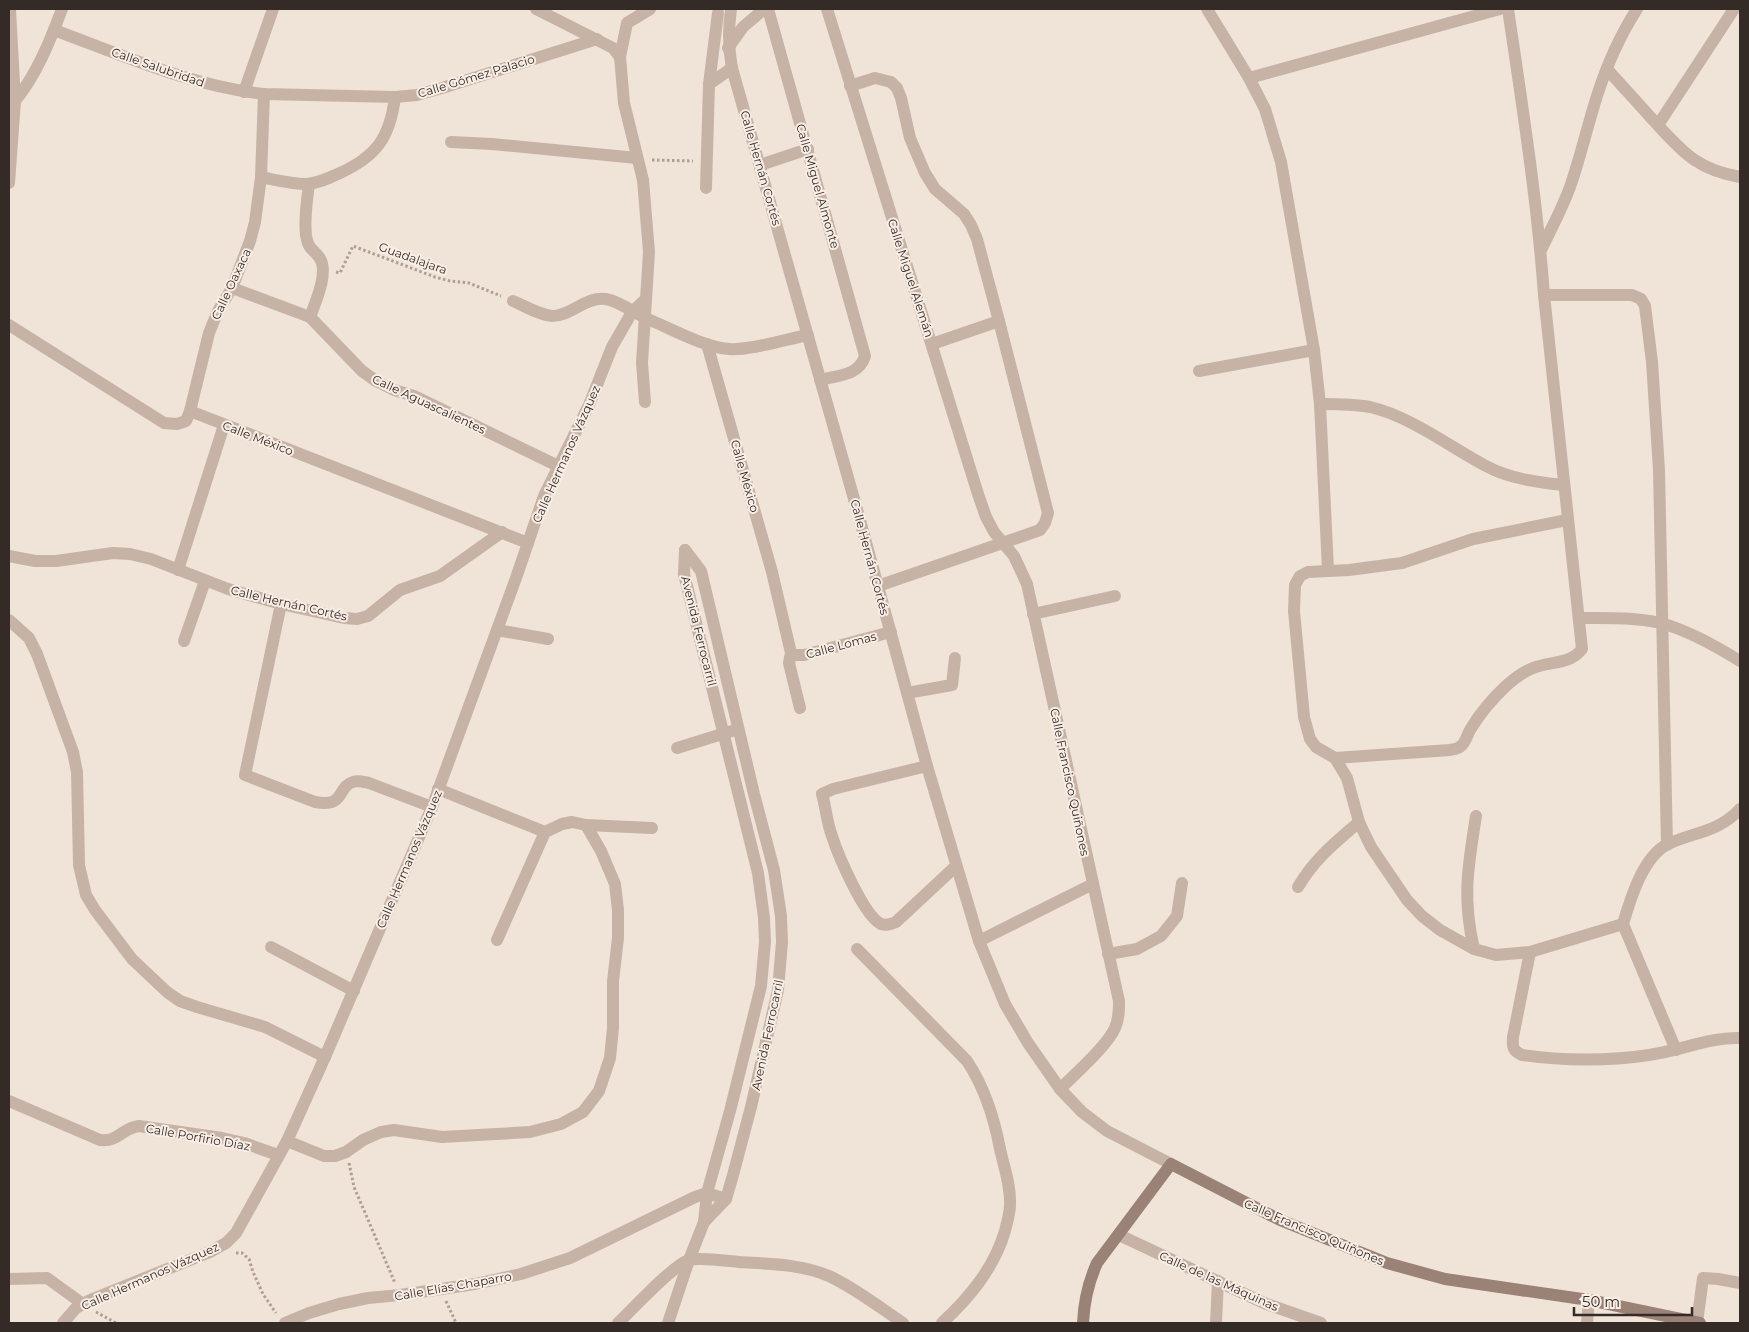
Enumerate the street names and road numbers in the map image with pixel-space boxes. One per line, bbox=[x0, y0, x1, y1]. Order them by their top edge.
street label: Calle Salubridad bbox=[109, 44, 207, 90]
street label: Calle Gómez Palacio bbox=[416, 51, 536, 101]
street label: Calle Hernán Cortés bbox=[737, 109, 785, 227]
street label: Calle Miguel Almonte bbox=[793, 122, 843, 250]
street label: Calle Miguel Alemán bbox=[885, 217, 937, 339]
street label: Guadalajara bbox=[377, 239, 449, 277]
street label: Calle Oaxaca bbox=[208, 246, 254, 322]
street label: Calle Aguascalientes bbox=[370, 371, 488, 437]
street label: Calle Hermanos Vázquez bbox=[529, 383, 603, 525]
street label: Calle México bbox=[220, 418, 296, 458]
street label: Calle México bbox=[727, 438, 763, 514]
street label: Calle Hernán Cortés bbox=[847, 498, 893, 617]
street label: Avenida Ferrocarril bbox=[678, 574, 720, 688]
street label: Calle Hernán Cortés bbox=[229, 582, 349, 624]
street label: Calle Lomas bbox=[804, 628, 878, 662]
street label: Calle Francisco Quiñones bbox=[1047, 707, 1093, 857]
street label: Calle Hermanos Vázquez bbox=[373, 788, 445, 930]
street label: Avenida Ferrocarril bbox=[748, 978, 786, 1092]
street label: Calle Porfirio Díaz bbox=[145, 1120, 251, 1154]
street label: Calle Francisco Quiñones bbox=[1242, 1196, 1386, 1268]
street label: Calle Hermanos Vázquez bbox=[79, 1239, 221, 1313]
street label: Calle de las Máquinas bbox=[1157, 1248, 1281, 1314]
street label: Calle Elías Chaparro bbox=[393, 1268, 513, 1304]

